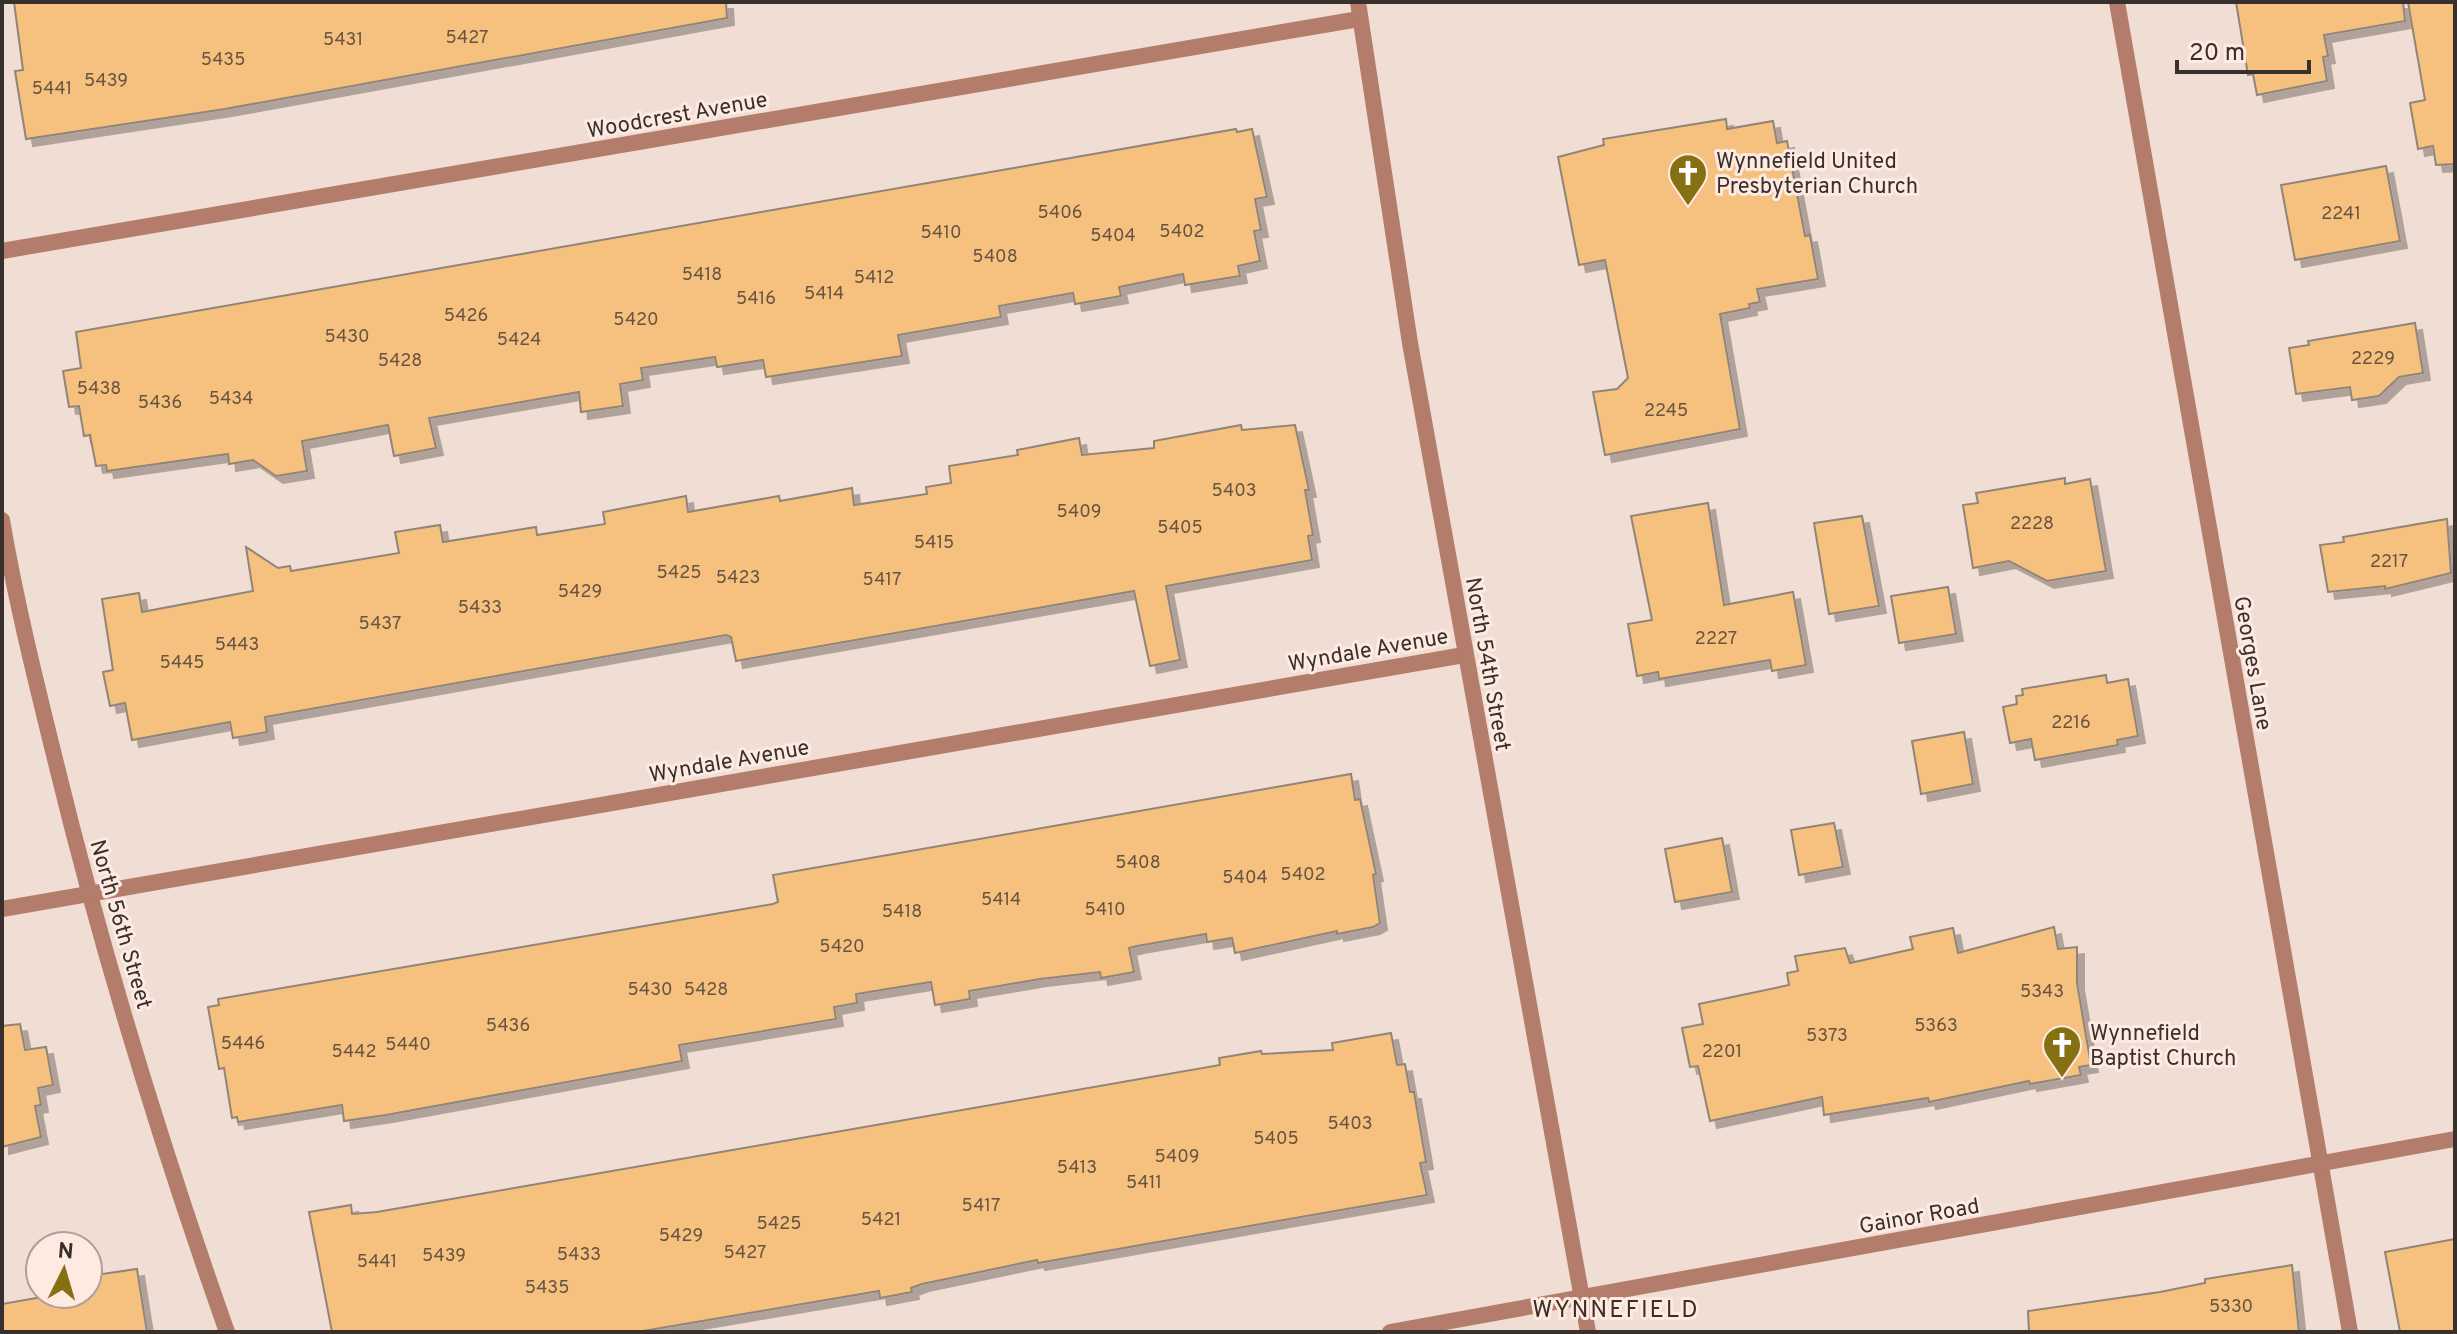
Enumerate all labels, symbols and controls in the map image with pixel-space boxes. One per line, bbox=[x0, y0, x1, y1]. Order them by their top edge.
scale bar bbox=[2177, 24, 2309, 74]
house number: 5427 bbox=[446, 27, 488, 50]
house number: 5431 bbox=[323, 29, 363, 52]
text: 20 m bbox=[2189, 39, 2245, 69]
house number: 5435 bbox=[201, 49, 245, 72]
house number: 5439 bbox=[84, 70, 128, 93]
house number: 5441 bbox=[32, 78, 72, 101]
street label: Woodcrest Avenue bbox=[585, 87, 770, 146]
place label: Wynnefield United Presbyterian Church bbox=[1716, 149, 1918, 201]
church icon: Wynnefield United Presbyterian Church bbox=[1667, 152, 1709, 207]
house number: 5406 bbox=[1037, 202, 1083, 225]
house number: 2241 bbox=[2321, 203, 2361, 226]
house number: 5402 bbox=[1159, 221, 1205, 244]
house number: 5410 bbox=[921, 222, 962, 245]
house number: 5404 bbox=[1090, 225, 1136, 248]
house number: 5408 bbox=[972, 246, 1018, 269]
house number: 5418 bbox=[682, 264, 722, 287]
house number: 5412 bbox=[854, 267, 894, 290]
house number: 5414 bbox=[804, 283, 844, 306]
house number: 5416 bbox=[736, 288, 776, 311]
house number: 5426 bbox=[444, 305, 488, 328]
house number: 5420 bbox=[613, 309, 659, 332]
house number: 5430 bbox=[325, 326, 369, 349]
house number: 5424 bbox=[497, 329, 541, 352]
house number: 2229 bbox=[2351, 348, 2395, 371]
house number: 5428 bbox=[378, 350, 422, 373]
house number: 5438 bbox=[77, 378, 121, 401]
house number: 5434 bbox=[209, 388, 253, 411]
house number: 5436 bbox=[138, 392, 182, 415]
house number: 2245 bbox=[1644, 400, 1688, 423]
house number: 5403 bbox=[1211, 480, 1257, 503]
house number: 5409 bbox=[1056, 501, 1102, 524]
house number: 2228 bbox=[2010, 513, 2054, 536]
house number: 5405 bbox=[1157, 517, 1203, 540]
house number: 5415 bbox=[914, 532, 954, 555]
house number: 2217 bbox=[2370, 551, 2408, 574]
house number: 5425 bbox=[657, 562, 701, 585]
house number: 5423 bbox=[716, 567, 760, 590]
house number: 5417 bbox=[863, 569, 901, 592]
street label: North 54th Street bbox=[1458, 575, 1515, 753]
house number: 5429 bbox=[558, 581, 602, 604]
street label: Georges Lane bbox=[2226, 594, 2277, 733]
house number: 5433 bbox=[458, 597, 502, 620]
house number: 5437 bbox=[359, 613, 401, 636]
street label: Wyndale Avenue bbox=[1286, 624, 1451, 679]
house number: 2227 bbox=[1695, 628, 1737, 651]
house number: 5443 bbox=[215, 634, 259, 657]
house number: 5445 bbox=[159, 652, 205, 675]
house number: 2216 bbox=[2051, 712, 2091, 735]
street label: Wyndale Avenue bbox=[647, 735, 812, 790]
street label: North 56th Street bbox=[83, 837, 157, 1012]
house number: 5408 bbox=[1115, 852, 1161, 875]
house number: 5402 bbox=[1280, 864, 1326, 887]
house number: 5404 bbox=[1222, 867, 1268, 890]
house number: 5414 bbox=[981, 889, 1021, 912]
house number: 5410 bbox=[1085, 899, 1126, 922]
house number: 5418 bbox=[882, 901, 922, 924]
house number: 5420 bbox=[819, 936, 865, 959]
house number: 5430 bbox=[628, 979, 672, 1002]
house number: 5428 bbox=[684, 979, 728, 1002]
house number: 5343 bbox=[2020, 981, 2064, 1004]
house number: 5436 bbox=[486, 1015, 530, 1038]
house number: 5363 bbox=[1914, 1015, 1958, 1038]
place label: Wynnefield Baptist Church bbox=[2090, 1021, 2236, 1073]
church icon: Wynnefield Baptist Church bbox=[2041, 1024, 2083, 1079]
house number: 5373 bbox=[1806, 1025, 1848, 1048]
house number: 5446 bbox=[221, 1033, 265, 1056]
house number: 5440 bbox=[385, 1034, 431, 1057]
house number: 5442 bbox=[332, 1041, 376, 1064]
house number: 2201 bbox=[1702, 1041, 1742, 1064]
house number: 5403 bbox=[1327, 1113, 1373, 1136]
house number: 5405 bbox=[1253, 1128, 1299, 1151]
house number: 5409 bbox=[1154, 1146, 1200, 1169]
house number: 5413 bbox=[1057, 1157, 1097, 1180]
house number: 5411 bbox=[1126, 1172, 1162, 1195]
street label: Gainor Road bbox=[1857, 1194, 1982, 1241]
house number: 5417 bbox=[962, 1195, 1000, 1218]
house number: 5421 bbox=[861, 1209, 901, 1232]
house number: 5425 bbox=[757, 1213, 801, 1236]
house number: 5429 bbox=[659, 1225, 703, 1248]
north arrow bbox=[24, 1230, 104, 1310]
text: N bbox=[56, 1238, 75, 1267]
house number: 5427 bbox=[724, 1242, 766, 1265]
house number: 5433 bbox=[557, 1244, 601, 1267]
house number: 5439 bbox=[422, 1245, 466, 1268]
house number: 5441 bbox=[357, 1251, 397, 1274]
house number: 5435 bbox=[525, 1277, 569, 1300]
district label: WYNNEFIELD bbox=[1532, 1296, 1700, 1326]
house number: 5330 bbox=[2209, 1296, 2253, 1319]

